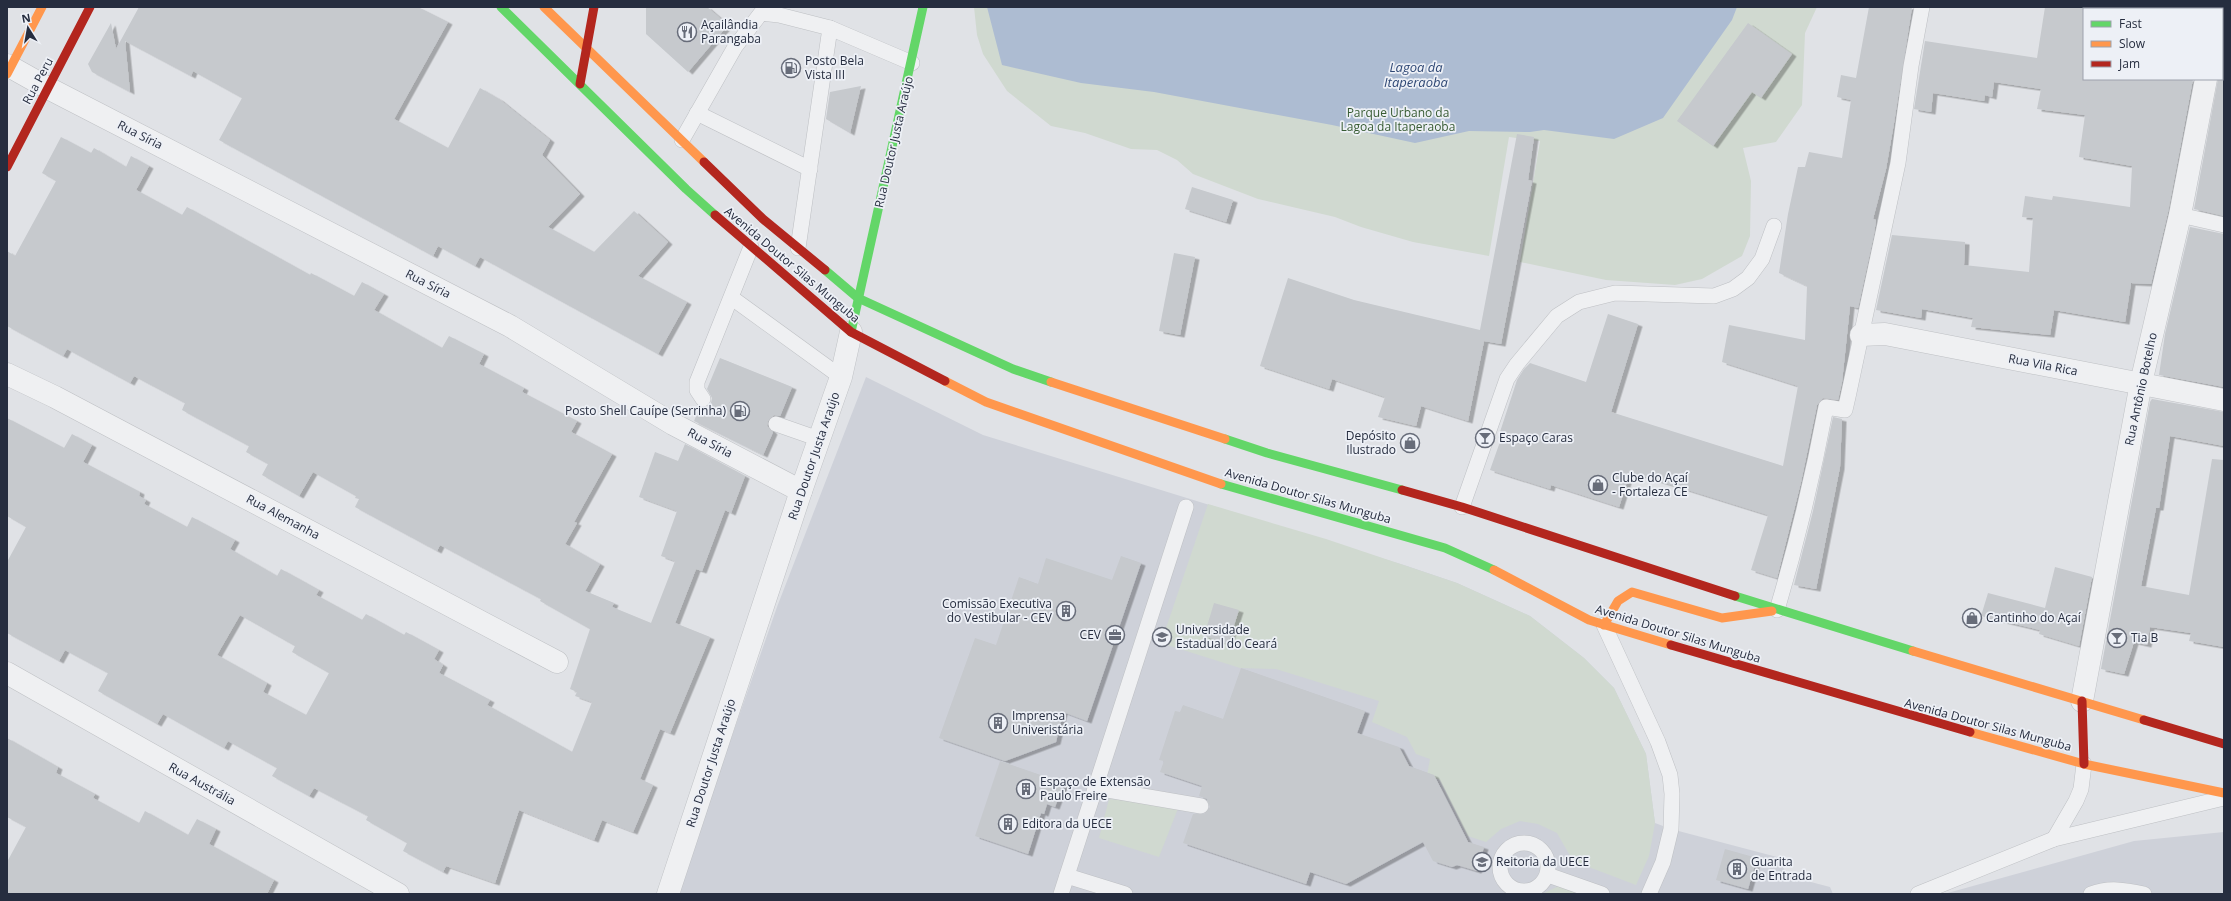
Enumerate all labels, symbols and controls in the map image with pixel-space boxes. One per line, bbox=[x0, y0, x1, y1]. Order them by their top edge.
north arrow bbox=[8, 8, 48, 48]
legend bbox=[2083, 8, 2223, 80]
text: N bbox=[20, 9, 32, 26]
text: Fast bbox=[2119, 15, 2142, 32]
place label: Açailândia Parangaba bbox=[701, 16, 761, 47]
restaurant icon: Açailândia Parangaba bbox=[676, 21, 698, 43]
text: Slow bbox=[2119, 35, 2146, 52]
place label: Posto Bela Vista III bbox=[805, 52, 864, 83]
street label: Rua Peru bbox=[18, 54, 57, 107]
text: Jam bbox=[2118, 55, 2140, 72]
fuel station icon: Posto Bela Vista III bbox=[780, 57, 802, 79]
water label: Lagoa da Itaperaoba bbox=[1384, 58, 1449, 91]
street label: Rua Doutor Justa Araújo bbox=[870, 74, 917, 209]
park label: Parque Urbano da Lagoa da Itaperaoba bbox=[1341, 104, 1455, 135]
street label: Rua Síria bbox=[115, 116, 166, 153]
street label: Avenida Doutor Silas Munguba bbox=[721, 203, 864, 326]
street label: Rua Síria bbox=[403, 265, 454, 302]
street label: Rua Antônio Botelho bbox=[2120, 331, 2161, 447]
street label: Rua Vila Rica bbox=[2007, 349, 2079, 380]
street label: Rua Doutor Justa Araújo bbox=[784, 389, 843, 522]
fuel station icon: Posto Shell Cauípe (Serrinha) bbox=[729, 400, 751, 422]
place label: Posto Shell Cauípe (Serrinha) bbox=[565, 402, 726, 419]
street label: Rua Síria bbox=[685, 424, 736, 462]
place label: Depósito Ilustrado bbox=[1346, 427, 1396, 458]
bar icon: Espaço Caras bbox=[1474, 427, 1496, 449]
place label: Espaço Caras bbox=[1499, 429, 1573, 446]
shop icon: Depósito Ilustrado bbox=[1399, 432, 1421, 454]
street label: Avenida Doutor Silas Munguba bbox=[1223, 464, 1393, 527]
place label: Clube do Açaí - Fortaleza CE bbox=[1612, 469, 1689, 500]
shop icon: Clube do Açaí - Fortaleza CE bbox=[1587, 474, 1609, 496]
street label: Rua Alemanha bbox=[243, 490, 323, 543]
place label: Comissão Executiva do Vestibular - CEV bbox=[942, 595, 1053, 626]
building icon: Comissão Executiva do Vestibular - CEV bbox=[1055, 600, 1077, 622]
street label: Avenida Doutor Silas Munguba bbox=[1593, 600, 1763, 667]
shop icon: Cantinho do Açaí bbox=[1961, 607, 1983, 629]
place label: Cantinho do Açaí bbox=[1986, 609, 2082, 626]
place label: Universidade Estadual do Ceará bbox=[1176, 621, 1277, 652]
office icon: CEV bbox=[1104, 624, 1126, 646]
place label: CEV bbox=[1080, 626, 1102, 643]
school or university icon: Universidade Estadual do Ceará bbox=[1151, 626, 1173, 648]
bar icon: Tia B bbox=[2106, 627, 2128, 649]
place label: Tia B bbox=[2131, 629, 2158, 646]
street label: Avenida Doutor Silas Munguba bbox=[1903, 694, 2073, 755]
street label: Rua Doutor Justa Araújo bbox=[682, 696, 739, 829]
place label: Imprensa Univeristária bbox=[1012, 707, 1083, 738]
building icon: Imprensa Univeristária bbox=[987, 712, 1009, 734]
street label: Rua Austrália bbox=[166, 758, 239, 809]
place label: Espaço de Extensão Paulo Freire bbox=[1040, 773, 1151, 804]
building icon: Espaço de Extensão Paulo Freire bbox=[1015, 778, 1037, 800]
building icon: Editora da UECE bbox=[997, 813, 1019, 835]
place label: Editora da UECE bbox=[1022, 815, 1112, 832]
school or university icon: Reitoria da UECE bbox=[1471, 851, 1493, 873]
place label: Reitoria da UECE bbox=[1496, 853, 1589, 870]
place label: Guarita de Entrada bbox=[1751, 853, 1812, 884]
building icon: Guarita de Entrada bbox=[1726, 858, 1748, 880]

